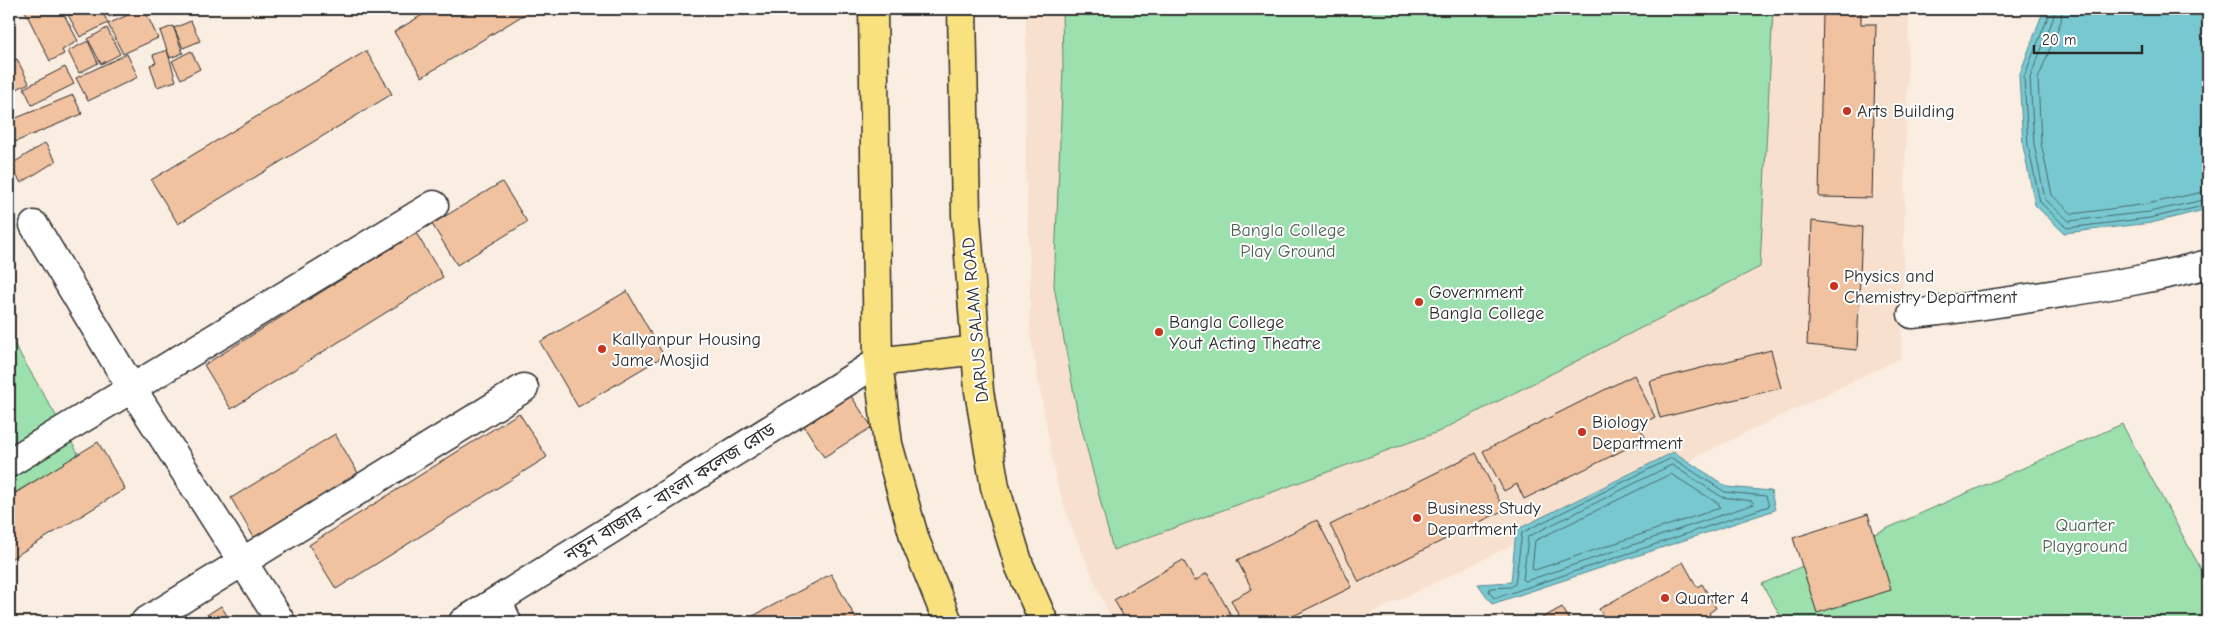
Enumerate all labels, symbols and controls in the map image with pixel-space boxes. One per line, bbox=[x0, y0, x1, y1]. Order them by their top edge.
scale bar bbox=[2034, 22, 2142, 54]
text: 20 m bbox=[2042, 31, 2076, 49]
place label: Arts Building bbox=[1857, 101, 1955, 122]
marker: Arts Building bbox=[1841, 105, 1853, 117]
park label: Bangla College Play Ground bbox=[1230, 220, 1346, 262]
street label: DARUS SALAM ROAD bbox=[958, 236, 993, 404]
place label: Physics and Chemistry Department bbox=[1844, 266, 2018, 308]
marker: Physics and Chemistry Department bbox=[1828, 280, 1840, 292]
place label: Government Bangla College bbox=[1429, 282, 1544, 324]
marker: Government Bangla College bbox=[1413, 296, 1425, 308]
place label: Bangla College Yout Acting Theatre bbox=[1169, 312, 1321, 354]
marker: Bangla College Yout Acting Theatre bbox=[1153, 326, 1165, 338]
place label: Kallyanpur Housing Jame Mosjid bbox=[612, 329, 761, 371]
marker: Kallyanpur Housing Jame Mosjid bbox=[596, 343, 608, 355]
place label: Biology Department bbox=[1592, 412, 1683, 454]
street label: নতুন বাজার - বাংলা কলেজ রোড bbox=[560, 419, 779, 567]
marker: Biology Department bbox=[1576, 426, 1588, 438]
place label: Business Study Department bbox=[1427, 498, 1542, 540]
marker: Business Study Department bbox=[1411, 512, 1423, 524]
park label: Quarter Playground bbox=[2042, 515, 2128, 557]
place label: Quarter 4 bbox=[1675, 588, 1749, 609]
marker: Quarter 4 bbox=[1659, 592, 1671, 604]

